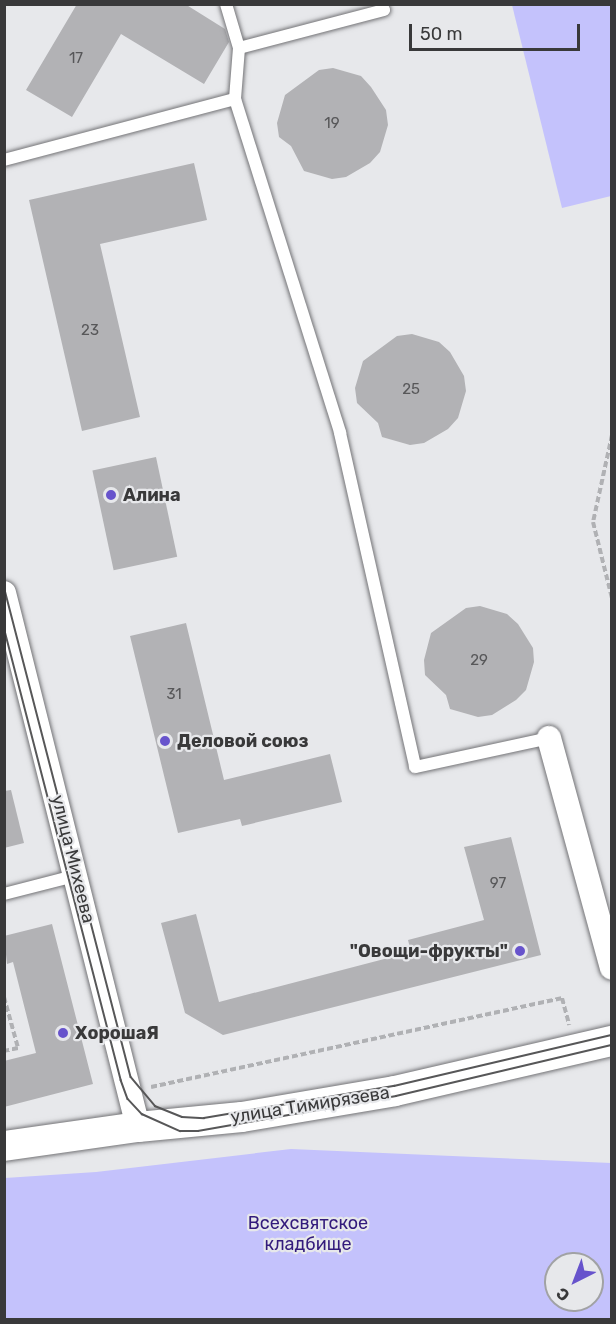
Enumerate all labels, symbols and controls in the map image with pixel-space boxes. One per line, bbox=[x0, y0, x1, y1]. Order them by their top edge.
scale bar bbox=[412, 12, 583, 50]
text: 50 m bbox=[420, 23, 463, 45]
house number: 17 bbox=[69, 50, 83, 68]
house number: 19 bbox=[324, 115, 340, 133]
house number: 23 bbox=[81, 322, 99, 340]
house number: 25 bbox=[402, 381, 420, 399]
place label: Алина bbox=[123, 484, 181, 506]
marker: Алина bbox=[104, 488, 118, 502]
house number: 29 bbox=[470, 652, 488, 670]
house number: 31 bbox=[166, 686, 182, 704]
place label: Деловой союз bbox=[177, 730, 309, 752]
marker: Деловой союз bbox=[158, 734, 172, 748]
street label: улица Михеева bbox=[47, 793, 99, 925]
house number: 97 bbox=[490, 875, 506, 893]
place label: "Овощи-фрукты" bbox=[350, 940, 508, 962]
marker: "Овощи-фрукты" bbox=[513, 944, 527, 958]
place label: ХорошаЯ bbox=[75, 1022, 159, 1044]
marker: ХорошаЯ bbox=[56, 1026, 70, 1040]
street label: улица Тимирязева bbox=[229, 1082, 391, 1128]
park label: Всехсвятское кладбище bbox=[248, 1213, 368, 1256]
north arrow bbox=[544, 1252, 604, 1312]
text: С bbox=[552, 1283, 573, 1305]

